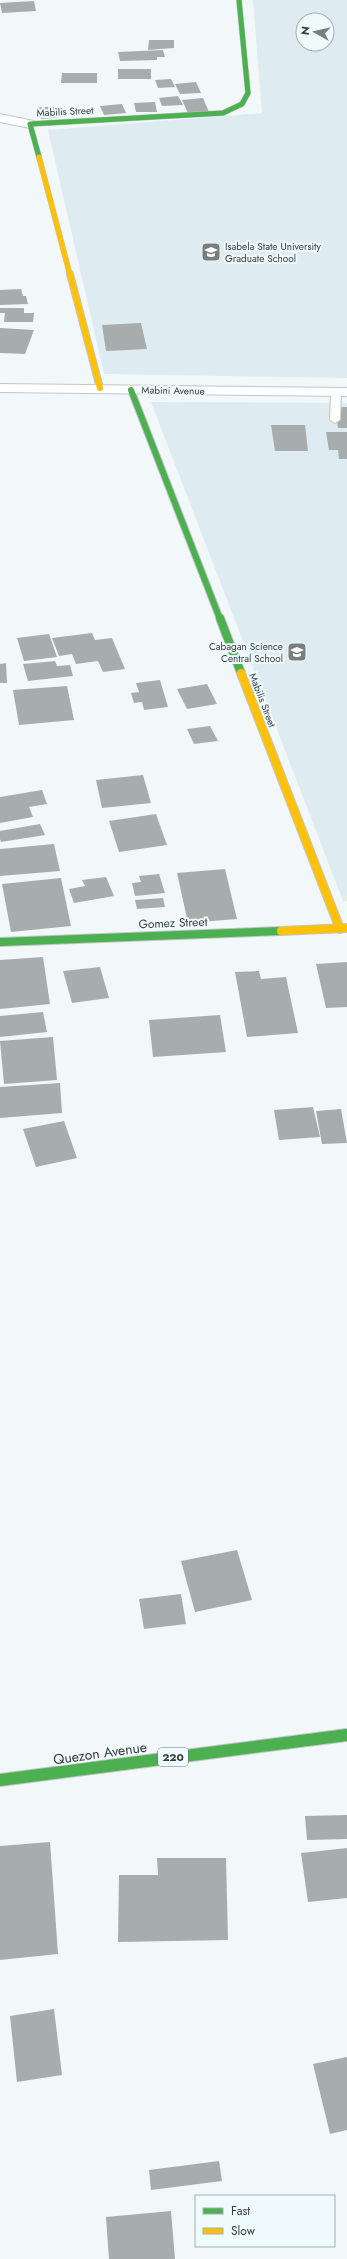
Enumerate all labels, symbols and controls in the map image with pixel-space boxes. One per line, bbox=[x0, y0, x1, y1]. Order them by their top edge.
north arrow bbox=[295, 12, 335, 52]
text: N bbox=[297, 25, 314, 36]
street label: Mabilis Street bbox=[36, 102, 94, 120]
place label: Isabela State University Graduate School bbox=[225, 239, 321, 266]
school or university icon: Isabela State University Graduate School bbox=[200, 241, 222, 263]
street label: Mabini Avenue bbox=[141, 382, 205, 399]
place label: Cabagan Science Central School bbox=[209, 639, 283, 666]
school or university icon: Cabagan Science Central School bbox=[286, 641, 308, 663]
street label: Mabilis Street bbox=[245, 671, 280, 730]
street label: Gomez Street bbox=[138, 913, 208, 933]
street label: Quezon Avenue bbox=[52, 1737, 148, 1769]
road number: 220 bbox=[158, 1748, 188, 1766]
legend bbox=[195, 2195, 335, 2247]
text: Fast bbox=[231, 2202, 250, 2220]
text: Slow bbox=[231, 2222, 256, 2240]

